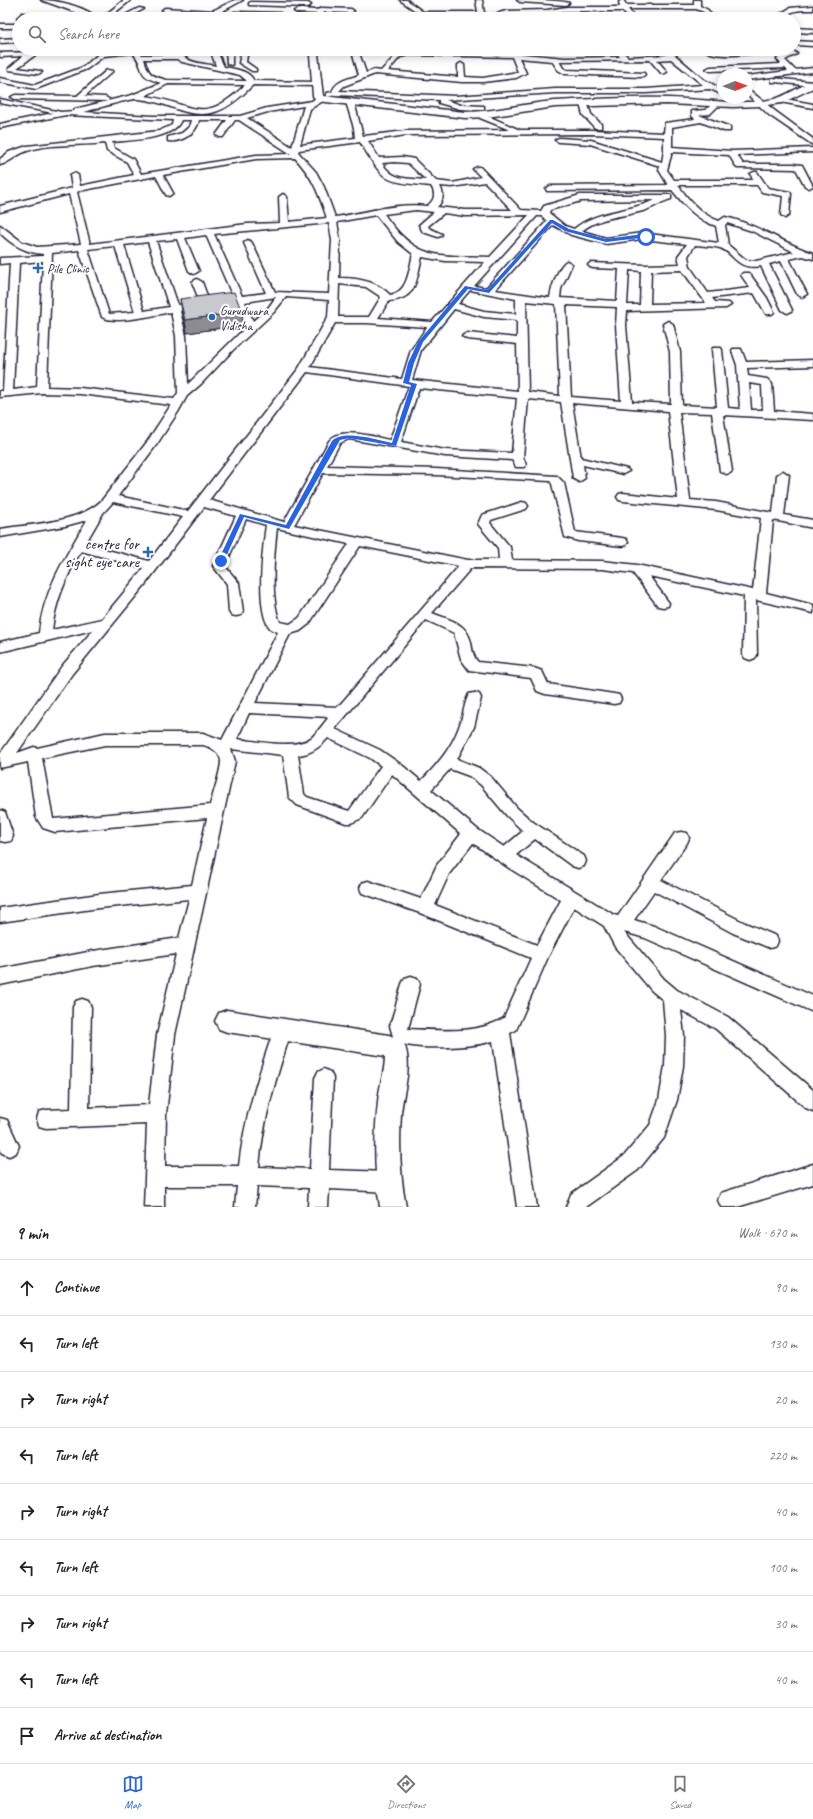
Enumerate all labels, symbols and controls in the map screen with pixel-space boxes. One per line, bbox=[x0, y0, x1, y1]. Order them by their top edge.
search box bbox=[12, 12, 801, 56]
icon: search bbox=[26, 23, 48, 45]
text: Search here bbox=[58, 25, 119, 44]
north arrow bbox=[717, 68, 753, 104]
route start bbox=[637, 228, 655, 246]
place label: Pile Clinic bbox=[47, 261, 90, 277]
marker: Pile Clinic bbox=[32, 262, 44, 274]
place label: Gurudwara Vidisha bbox=[220, 303, 269, 334]
marker: Gurudwara Vidisha bbox=[207, 312, 217, 322]
place label: centre for sight eye care bbox=[65, 534, 141, 572]
marker: centre for sight eye care bbox=[142, 546, 154, 558]
route end bbox=[212, 552, 230, 570]
text: 9 min bbox=[16, 1223, 48, 1244]
text: Walk · 670 m bbox=[738, 1225, 797, 1241]
icon: ahead bbox=[16, 1277, 38, 1299]
text: Continue bbox=[54, 1278, 99, 1297]
text: 90 m bbox=[775, 1280, 797, 1296]
icon: left bbox=[16, 1333, 38, 1355]
text: Turn left bbox=[54, 1334, 97, 1353]
text: 130 m bbox=[769, 1336, 797, 1352]
icon: right bbox=[16, 1389, 38, 1411]
text: Turn right bbox=[54, 1390, 107, 1409]
text: 20 m bbox=[775, 1392, 797, 1408]
icon: left bbox=[16, 1445, 38, 1467]
text: Turn left bbox=[54, 1446, 97, 1465]
text: 220 m bbox=[769, 1448, 797, 1464]
icon: right bbox=[16, 1501, 38, 1523]
text: Turn right bbox=[54, 1502, 107, 1521]
text: 40 m bbox=[775, 1504, 797, 1520]
icon: left bbox=[16, 1557, 38, 1579]
text: Turn left bbox=[54, 1558, 97, 1577]
text: 100 m bbox=[769, 1560, 797, 1576]
icon: right bbox=[16, 1613, 38, 1635]
text: Turn right bbox=[54, 1614, 107, 1633]
text: 30 m bbox=[775, 1616, 797, 1632]
icon: left bbox=[16, 1669, 38, 1691]
text: Turn left bbox=[54, 1670, 97, 1689]
text: 40 m bbox=[775, 1672, 797, 1688]
icon: arrive bbox=[16, 1725, 38, 1747]
text: Arrive at destination bbox=[54, 1726, 161, 1745]
tab: Map bbox=[122, 1773, 144, 1811]
tab: Directions bbox=[387, 1773, 426, 1811]
tab: Saved bbox=[669, 1773, 691, 1811]

